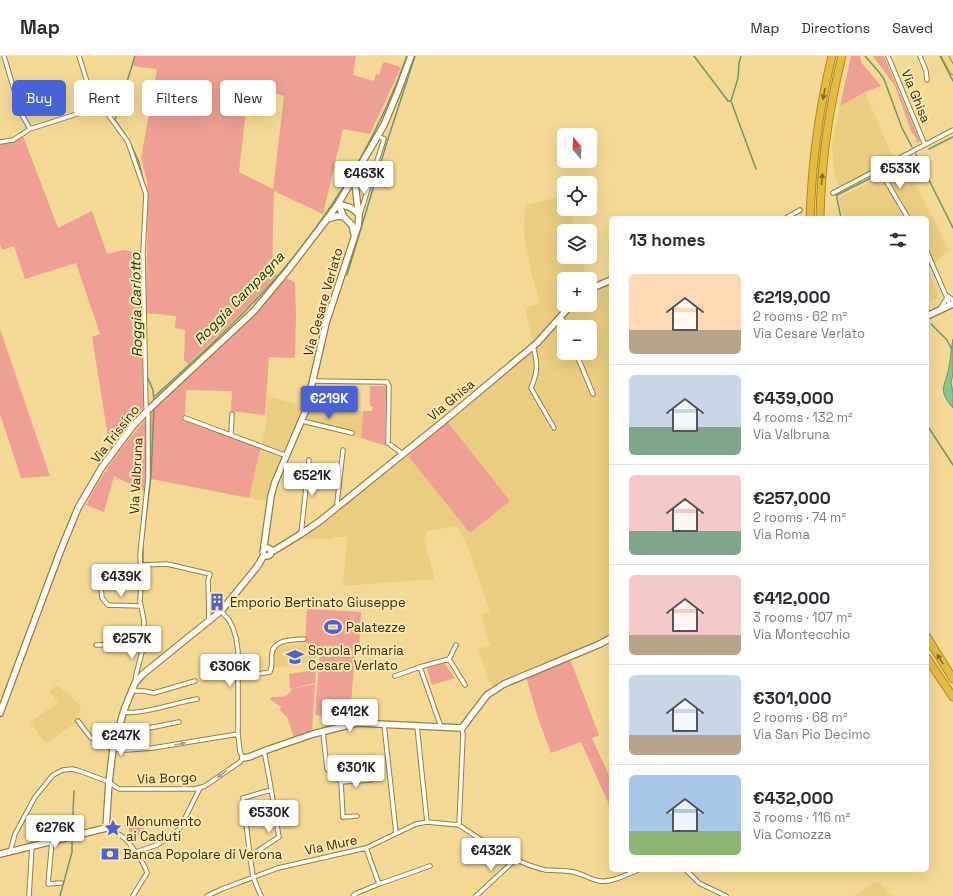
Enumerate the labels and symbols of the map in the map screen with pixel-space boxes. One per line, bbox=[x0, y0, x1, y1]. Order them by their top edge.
street label: Via Ghisa bbox=[898, 67, 935, 126]
one-way arrow bbox=[820, 88, 826, 100]
north arrow bbox=[557, 128, 597, 168]
pin: €533K bbox=[872, 156, 928, 190]
pin: €463K bbox=[336, 161, 392, 195]
one-way arrow bbox=[819, 173, 826, 185]
street label: Via Cesare Verlato bbox=[299, 246, 347, 358]
water label: Roggia Campagna bbox=[190, 247, 289, 348]
water label: Roggia Carlotto bbox=[126, 252, 146, 357]
street label: Via Ghisa bbox=[424, 375, 478, 425]
pin: €219K bbox=[301, 386, 357, 420]
street label: Via Trissino bbox=[87, 401, 143, 467]
street label: Via Valbruna bbox=[126, 437, 147, 515]
pin: €521K bbox=[284, 463, 340, 497]
pin: €439K bbox=[93, 564, 149, 598]
building icon: Emporio Bertinato Giuseppe bbox=[207, 592, 227, 612]
place label: Emporio Bertinato Giuseppe bbox=[230, 594, 406, 611]
sports icon: Palatezze bbox=[323, 617, 343, 637]
place label: Palatezze bbox=[346, 619, 406, 636]
pin: €257K bbox=[104, 626, 160, 660]
place label: Scuola Primaria Cesare Verlato bbox=[308, 642, 404, 674]
school or university icon: Scuola Primaria Cesare Verlato bbox=[285, 647, 305, 667]
one-way arrow bbox=[936, 653, 943, 664]
pin: €306K bbox=[202, 654, 258, 688]
pin: €412K bbox=[322, 699, 378, 733]
pin: €247K bbox=[93, 723, 149, 757]
one-way arrow bbox=[174, 740, 186, 746]
pin: €301K bbox=[328, 755, 384, 789]
street label: Via Borgo bbox=[137, 768, 197, 788]
one-way arrow bbox=[217, 770, 228, 778]
pin: €530K bbox=[241, 800, 297, 834]
place label: Monumento ai Caduti bbox=[126, 813, 202, 845]
pin: €276K bbox=[27, 815, 83, 849]
place icon: Monumento ai Caduti bbox=[103, 818, 123, 838]
street label: Via Mure bbox=[303, 831, 359, 859]
pin: €432K bbox=[463, 838, 519, 872]
bank icon: Banca Popolare di Verona bbox=[100, 844, 120, 864]
place label: Banca Popolare di Verona bbox=[123, 846, 283, 863]

